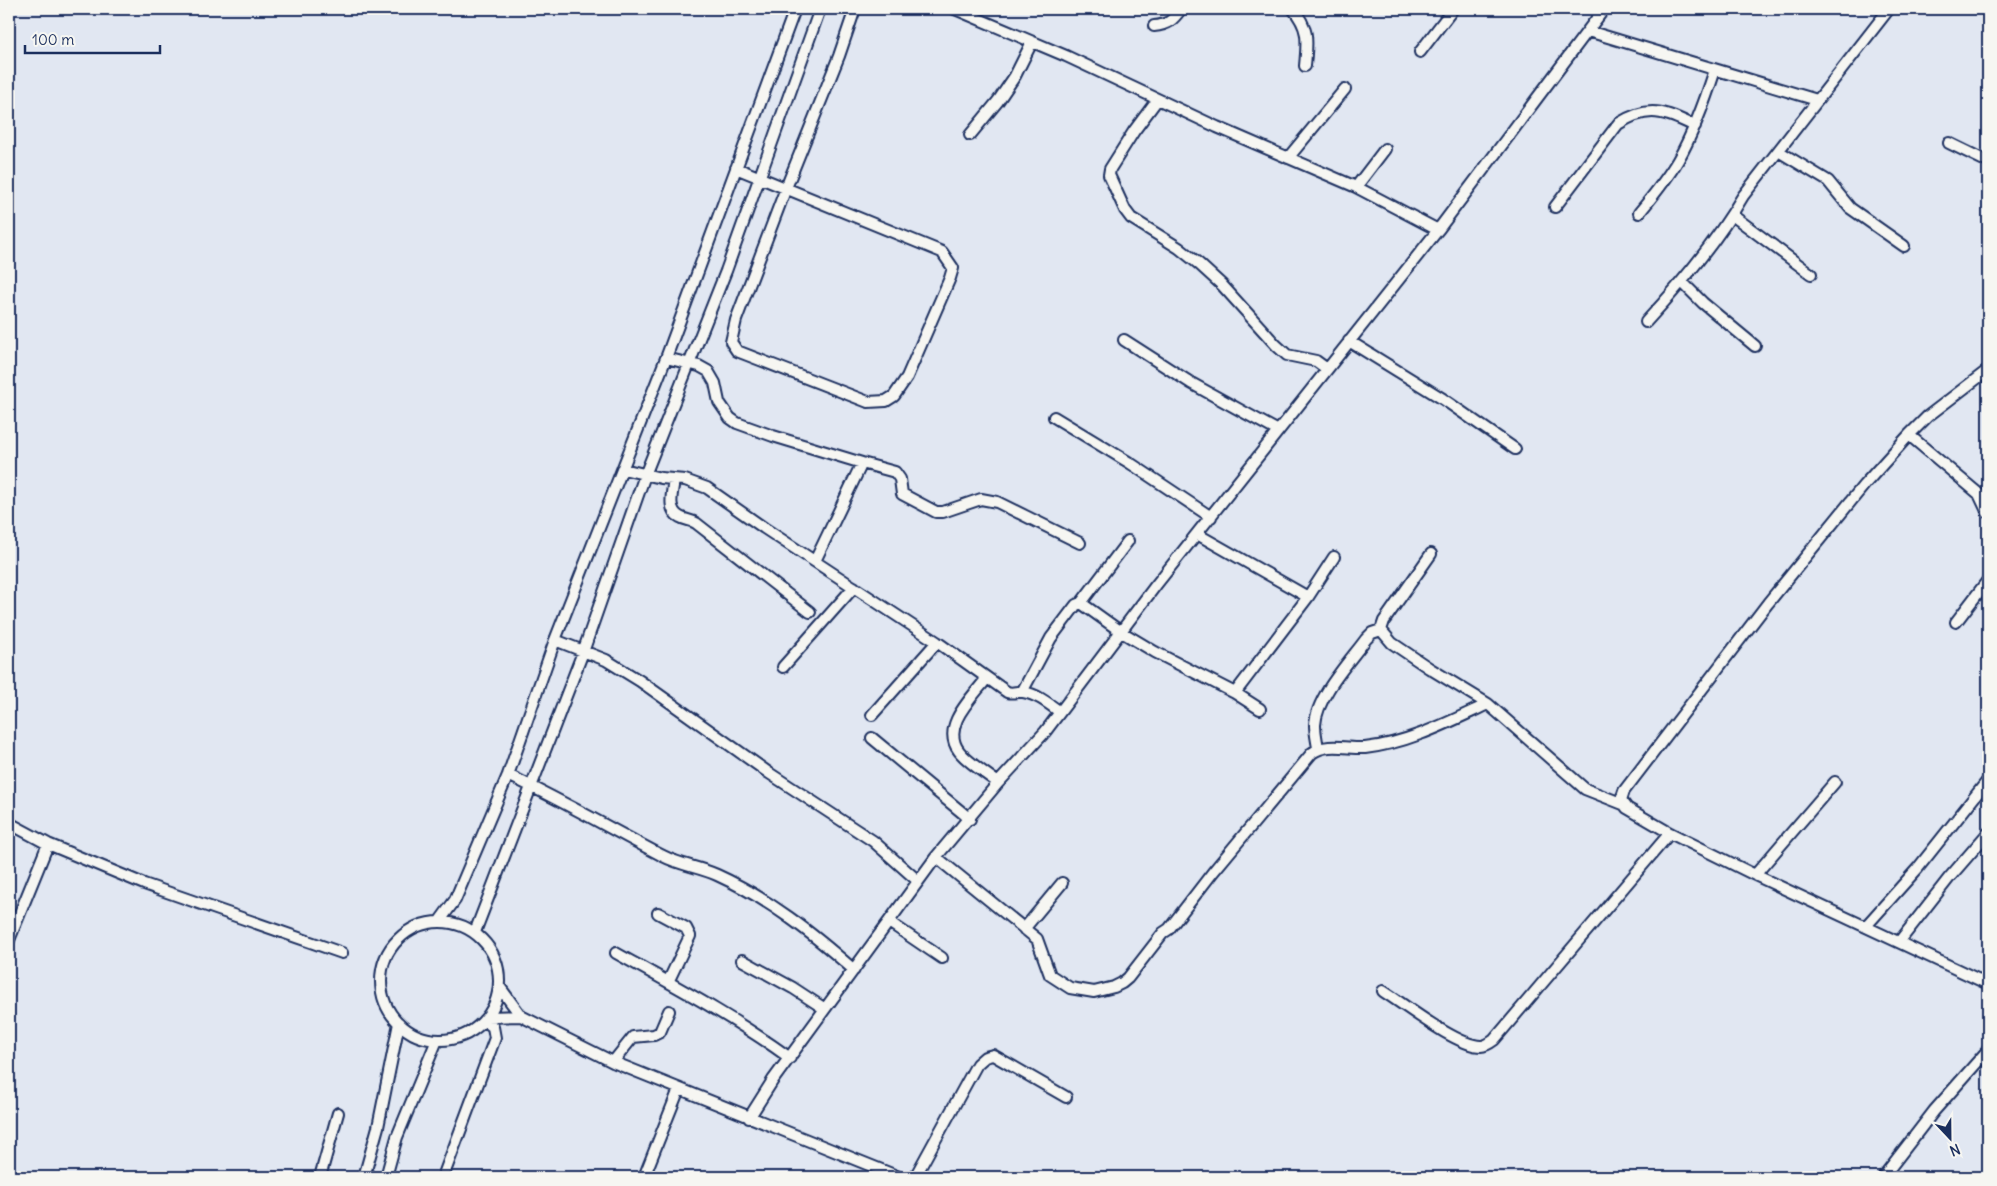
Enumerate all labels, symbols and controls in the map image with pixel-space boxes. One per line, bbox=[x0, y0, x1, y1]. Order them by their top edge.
scale bar bbox=[25, 22, 160, 54]
text: 100 m bbox=[32, 30, 74, 49]
north arrow bbox=[1924, 1114, 1974, 1164]
text: N bbox=[1947, 1140, 1963, 1160]

